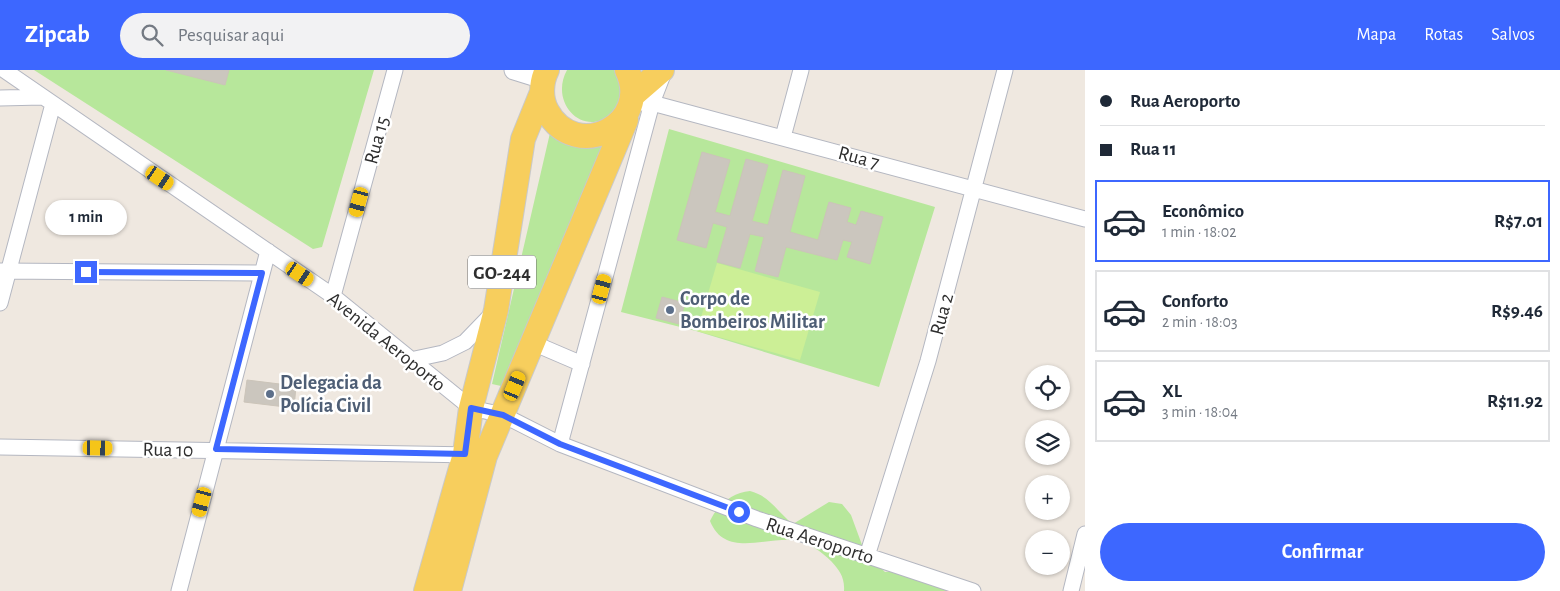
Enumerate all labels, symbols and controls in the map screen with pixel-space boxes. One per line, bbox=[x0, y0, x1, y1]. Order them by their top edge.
search box bbox=[120, 13, 470, 58]
icon: search bbox=[138, 21, 166, 49]
text: Zipcab bbox=[25, 23, 90, 47]
text: Pesquisar aqui bbox=[178, 26, 284, 45]
text: Mapa bbox=[1357, 26, 1396, 44]
text: Rotas bbox=[1424, 26, 1463, 44]
text: Salvos bbox=[1491, 26, 1535, 44]
text: Rua Aeroporto bbox=[1130, 92, 1240, 111]
street label: Rua 15 bbox=[361, 114, 393, 166]
text: Rua 11 bbox=[1130, 140, 1177, 159]
street label: Rua 7 bbox=[836, 143, 882, 173]
car bbox=[143, 163, 176, 193]
car bbox=[347, 186, 370, 218]
icon: car bbox=[1102, 199, 1147, 244]
callout: 1 min bbox=[45, 200, 127, 234]
text: Econômico bbox=[1162, 202, 1244, 221]
text: 1 min bbox=[69, 209, 103, 225]
text: R$7.01 bbox=[1494, 212, 1543, 231]
text: 1 min · 18:02 bbox=[1162, 224, 1237, 240]
road number: GO-244 bbox=[468, 256, 536, 288]
car bbox=[283, 259, 316, 289]
route end bbox=[75, 261, 97, 283]
car bbox=[590, 273, 613, 305]
street label: Avenida Aeroporto bbox=[324, 288, 449, 395]
place label: Corpo de Bombeiros Militar bbox=[680, 289, 825, 332]
icon: car bbox=[1102, 289, 1147, 334]
street label: Rua 2 bbox=[927, 291, 957, 337]
text: Conforto bbox=[1162, 292, 1228, 311]
text: R$9.46 bbox=[1491, 302, 1543, 321]
marker: Corpo de Bombeiros Militar bbox=[664, 304, 676, 316]
text: 2 min · 18:03 bbox=[1162, 314, 1238, 330]
map controls bbox=[1025, 365, 1070, 575]
button: locate bbox=[1025, 365, 1070, 410]
car bbox=[502, 369, 527, 403]
place label: Delegacia da Polícia Civil bbox=[280, 373, 382, 416]
icon: car bbox=[1102, 379, 1147, 424]
text: XL bbox=[1162, 382, 1182, 401]
marker: Delegacia da Polícia Civil bbox=[264, 388, 276, 400]
text: R$11.92 bbox=[1487, 392, 1543, 411]
text: 3 min · 18:04 bbox=[1162, 404, 1238, 420]
button: layers bbox=[1025, 420, 1070, 465]
car bbox=[82, 440, 113, 456]
street label: Rua 10 bbox=[142, 440, 194, 460]
button: + bbox=[1025, 475, 1070, 520]
car bbox=[190, 486, 213, 518]
route start bbox=[728, 501, 750, 523]
street label: Rua Aeroporto bbox=[763, 514, 876, 568]
button: Confirmar bbox=[1100, 523, 1545, 581]
button: − bbox=[1025, 530, 1070, 575]

